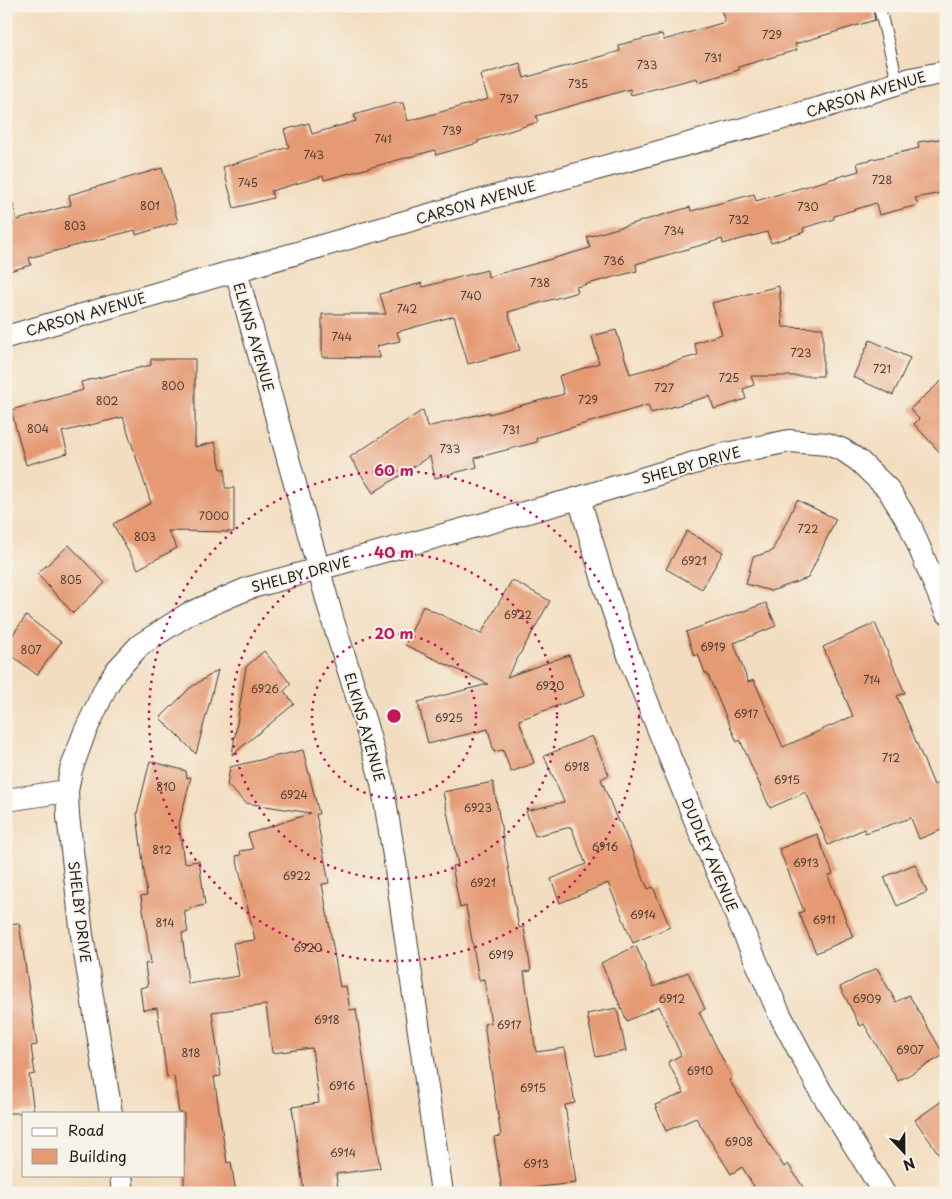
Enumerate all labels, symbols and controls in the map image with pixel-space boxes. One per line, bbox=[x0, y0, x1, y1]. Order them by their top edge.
house number: 729 bbox=[762, 26, 782, 43]
house number: 731 bbox=[704, 49, 722, 66]
house number: 733 bbox=[637, 56, 657, 73]
street label: CARSON AVENUE bbox=[804, 66, 928, 122]
house number: 735 bbox=[568, 75, 588, 92]
house number: 737 bbox=[499, 90, 519, 107]
house number: 739 bbox=[442, 122, 462, 139]
house number: 741 bbox=[374, 130, 392, 147]
house number: 743 bbox=[304, 146, 324, 163]
house number: 728 bbox=[872, 171, 892, 188]
house number: 745 bbox=[238, 174, 258, 191]
street label: CARSON AVENUE bbox=[413, 175, 539, 229]
house number: 801 bbox=[140, 197, 160, 214]
house number: 730 bbox=[797, 198, 819, 215]
house number: 732 bbox=[729, 211, 750, 228]
house number: 803 bbox=[64, 217, 86, 234]
house number: 734 bbox=[664, 222, 684, 239]
house number: 736 bbox=[604, 252, 625, 269]
house number: 738 bbox=[530, 274, 550, 291]
street label: ELKINS AVENUE bbox=[228, 280, 280, 394]
street label: CARSON AVENUE bbox=[23, 287, 149, 341]
house number: 740 bbox=[460, 287, 482, 304]
house number: 742 bbox=[397, 300, 417, 317]
house number: 744 bbox=[332, 328, 352, 345]
house number: 723 bbox=[790, 344, 812, 361]
house number: 721 bbox=[873, 360, 891, 377]
house number: 725 bbox=[719, 369, 739, 386]
house number: 800 bbox=[161, 377, 185, 394]
house number: 727 bbox=[654, 379, 674, 396]
house number: 729 bbox=[578, 391, 598, 408]
house number: 802 bbox=[96, 392, 118, 409]
house number: 804 bbox=[27, 420, 49, 437]
house number: 731 bbox=[502, 421, 520, 438]
house number: 733 bbox=[440, 440, 460, 457]
street label: SHELBY DRIVE bbox=[639, 441, 743, 489]
text: 60 m bbox=[374, 458, 414, 481]
house number: 7000 bbox=[199, 507, 229, 524]
house number: 722 bbox=[798, 520, 818, 537]
house number: 803 bbox=[134, 528, 156, 545]
text: 40 m bbox=[374, 540, 414, 563]
street label: SHELBY DRIVE bbox=[249, 551, 353, 597]
house number: 6921 bbox=[681, 552, 707, 569]
house number: 805 bbox=[60, 571, 82, 588]
house number: 6922 bbox=[504, 606, 532, 623]
text: 20 m bbox=[375, 621, 413, 644]
house number: 6919 bbox=[700, 638, 726, 655]
house number: 807 bbox=[21, 641, 41, 658]
street label: ELKINS AVENUE bbox=[339, 670, 391, 784]
house number: 714 bbox=[863, 671, 881, 688]
house number: 6920 bbox=[536, 677, 564, 694]
house number: 6926 bbox=[251, 680, 279, 697]
house number: 6917 bbox=[734, 705, 758, 722]
centre of rings bbox=[385, 707, 403, 725]
house number: 6925 bbox=[435, 709, 463, 726]
house number: 712 bbox=[882, 749, 900, 766]
house number: 6918 bbox=[564, 758, 590, 775]
house number: 6915 bbox=[774, 771, 800, 788]
house number: 810 bbox=[156, 778, 176, 795]
house number: 6924 bbox=[280, 786, 308, 803]
street label: DUDLEY AVENUE bbox=[677, 795, 743, 915]
house number: 6923 bbox=[464, 799, 492, 816]
house number: 6916 bbox=[592, 838, 618, 855]
house number: 812 bbox=[152, 841, 172, 858]
house number: 6913 bbox=[793, 854, 819, 871]
street label: SHELBY DRIVE bbox=[63, 860, 97, 964]
house number: 6922 bbox=[283, 867, 311, 884]
house number: 6921 bbox=[470, 874, 496, 891]
house number: 6914 bbox=[630, 906, 656, 923]
house number: 6911 bbox=[812, 911, 836, 928]
house number: 814 bbox=[156, 914, 175, 931]
house number: 6920 bbox=[294, 939, 322, 956]
house number: 6919 bbox=[488, 946, 514, 963]
house number: 6912 bbox=[659, 990, 685, 1007]
house number: 6909 bbox=[853, 990, 881, 1007]
house number: 6918 bbox=[314, 1011, 340, 1028]
house number: 6917 bbox=[497, 1016, 521, 1033]
house number: 6907 bbox=[896, 1041, 924, 1058]
house number: 818 bbox=[182, 1044, 200, 1061]
house number: 6910 bbox=[687, 1062, 713, 1079]
house number: 6916 bbox=[329, 1077, 355, 1094]
house number: 6915 bbox=[520, 1079, 546, 1096]
legend bbox=[22, 1112, 185, 1176]
text: Road bbox=[68, 1118, 104, 1141]
north arrow bbox=[880, 1126, 930, 1176]
house number: 6908 bbox=[725, 1133, 753, 1150]
text: Building bbox=[68, 1144, 127, 1167]
house number: 6914 bbox=[330, 1144, 356, 1161]
text: N bbox=[900, 1153, 918, 1176]
house number: 6913 bbox=[523, 1155, 549, 1172]

